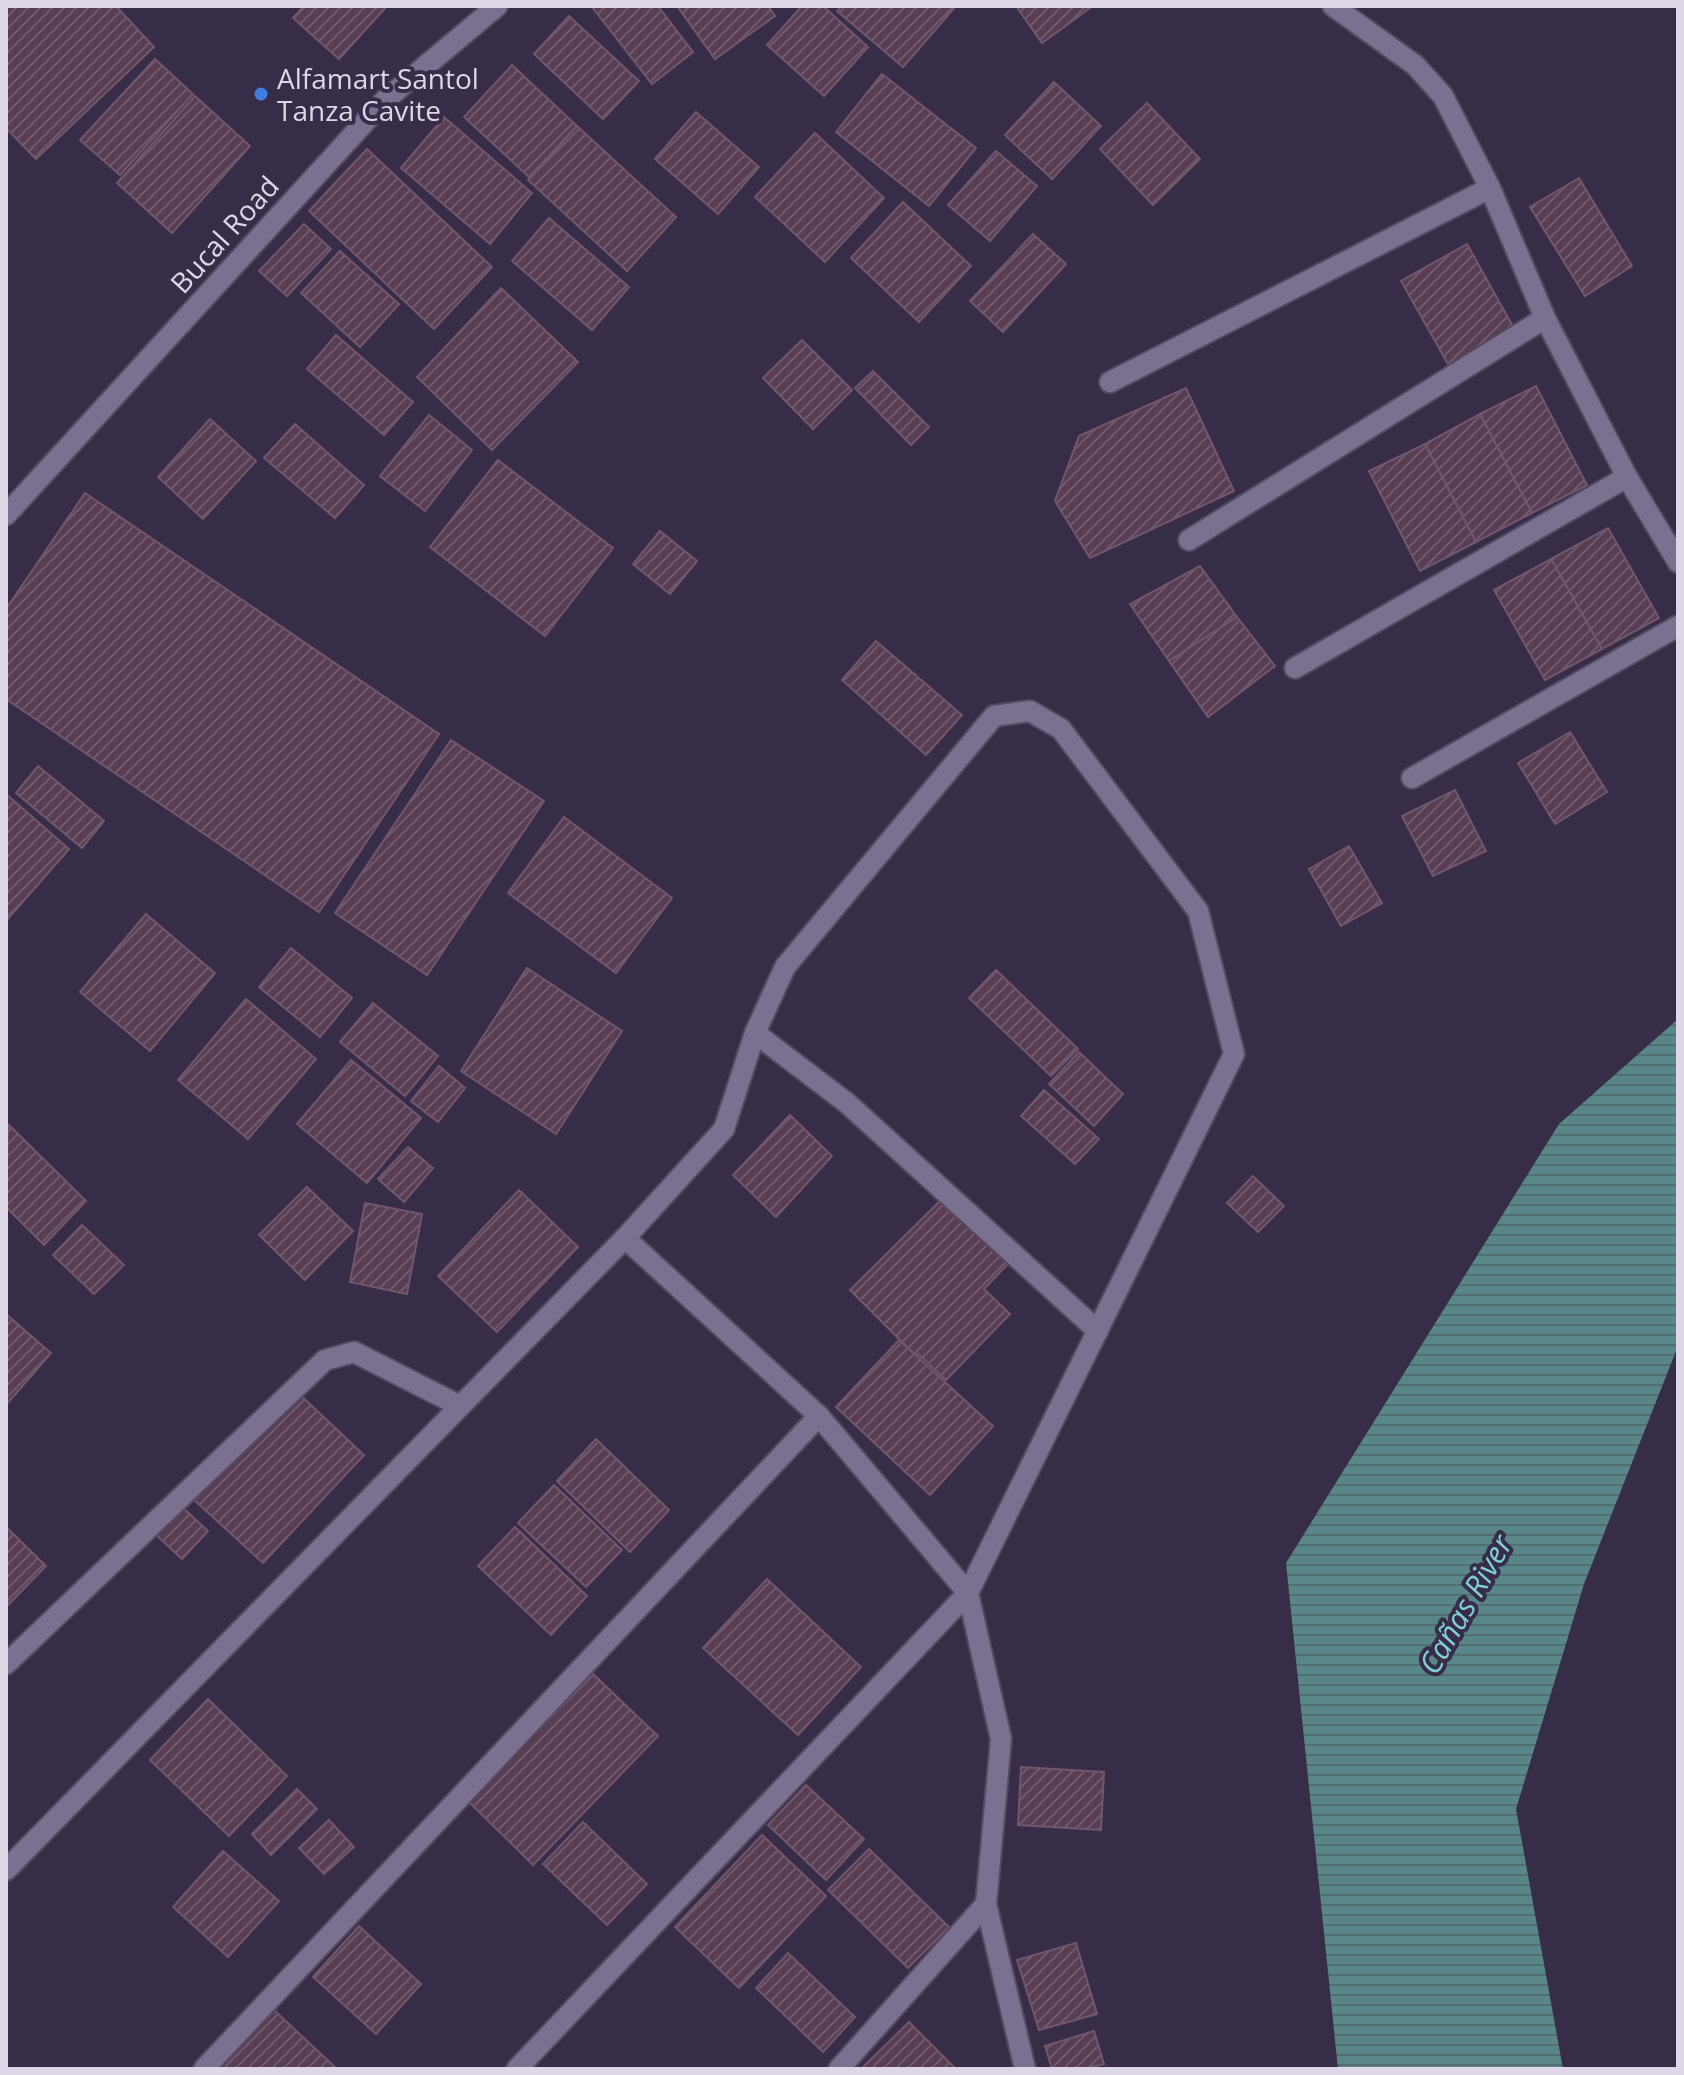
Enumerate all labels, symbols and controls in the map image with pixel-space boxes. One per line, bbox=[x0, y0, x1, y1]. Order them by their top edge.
place label: Alfamart Santol Tanza Cavite bbox=[277, 59, 479, 129]
marker: Alfamart Santol Tanza Cavite bbox=[252, 85, 270, 103]
street label: Bucal Road bbox=[161, 167, 287, 301]
water label: Cañas River bbox=[1409, 1526, 1522, 1681]

